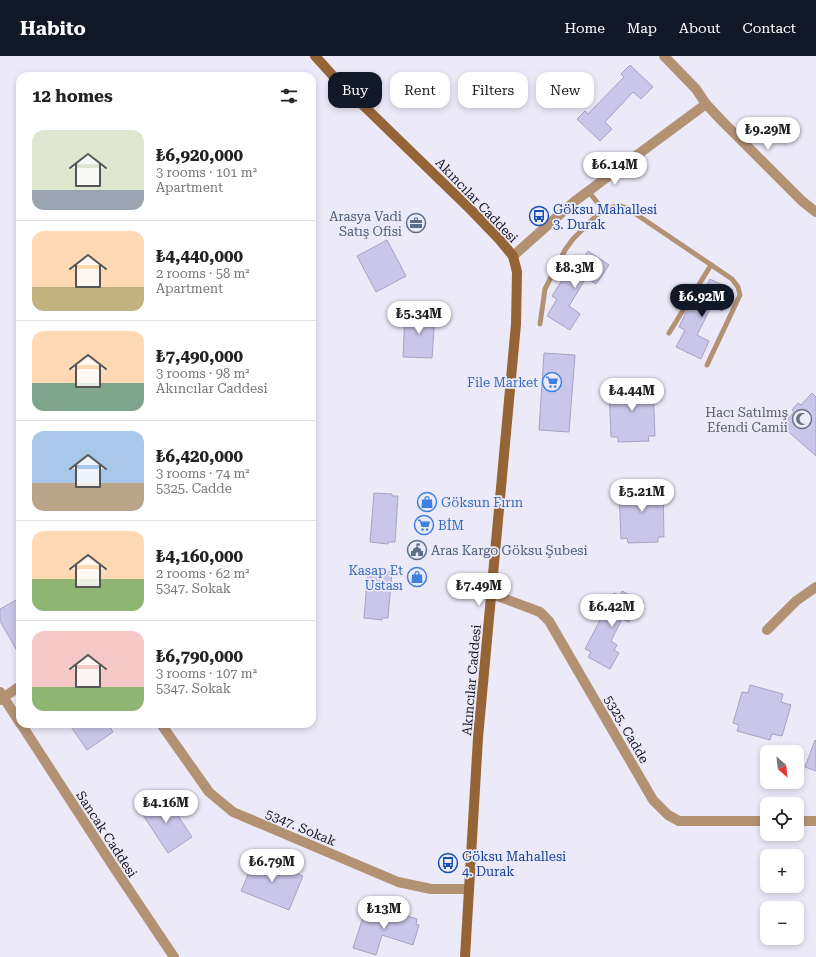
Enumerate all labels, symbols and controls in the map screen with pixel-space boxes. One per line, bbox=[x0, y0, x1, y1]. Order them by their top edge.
text: Habito bbox=[20, 17, 86, 40]
text: Home bbox=[564, 20, 605, 36]
text: Map bbox=[627, 20, 657, 36]
text: About bbox=[679, 20, 721, 36]
text: Contact bbox=[743, 20, 796, 36]
chip: Buy bbox=[328, 72, 382, 108]
chip: Rent bbox=[390, 72, 450, 108]
chip: Filters bbox=[458, 72, 528, 108]
chip: New bbox=[536, 72, 594, 108]
icon: filters bbox=[278, 85, 300, 107]
text: 12 homes bbox=[32, 86, 113, 106]
pin: ₺9.29M bbox=[735, 117, 801, 151]
text: ₺9.29M bbox=[745, 122, 791, 137]
text: ₺6,920,000 bbox=[156, 145, 243, 165]
icon: home bbox=[64, 146, 112, 194]
pin: ₺6.14M bbox=[582, 152, 648, 186]
street label: Akıncılar Caddesi bbox=[433, 155, 521, 246]
text: ₺6.14M bbox=[592, 157, 638, 172]
text: 3 rooms · 101 m² bbox=[156, 165, 257, 180]
text: Apartment bbox=[156, 180, 223, 195]
place label: Göksu Mahallesi 3. Durak bbox=[553, 202, 657, 232]
bus stop icon: Göksu Mahallesi 3. Durak bbox=[528, 205, 550, 227]
place label: Arasya Vadi Satış Ofisi bbox=[329, 209, 402, 239]
office icon: Arasya Vadi Satış Ofisi bbox=[405, 212, 427, 234]
text: ₺4,440,000 bbox=[156, 246, 243, 266]
icon: home bbox=[64, 247, 112, 295]
pin: ₺8.3M bbox=[547, 255, 603, 289]
text: ₺8.3M bbox=[556, 260, 594, 275]
text: 2 rooms · 58 m² bbox=[156, 266, 250, 281]
text: Apartment bbox=[156, 281, 223, 296]
pin: ₺6.92M bbox=[669, 284, 735, 318]
text: ₺6.92M bbox=[679, 289, 725, 304]
pin: ₺5.34M bbox=[386, 301, 452, 335]
text: ₺5.34M bbox=[396, 306, 442, 321]
text: ₺7,490,000 bbox=[156, 346, 243, 366]
icon: home bbox=[64, 347, 112, 395]
text: 3 rooms · 98 m² bbox=[156, 366, 250, 381]
supermarket icon: File Market bbox=[541, 371, 563, 393]
place label: File Market bbox=[467, 375, 538, 390]
pin: ₺4.44M bbox=[599, 378, 665, 412]
text: Akıncılar Caddesi bbox=[156, 381, 268, 396]
text: ₺4.44M bbox=[609, 383, 655, 398]
place label: Hacı Satılmış Efendi Camii bbox=[705, 405, 788, 435]
mosque icon: Hacı Satılmış Efendi Camii bbox=[791, 408, 813, 430]
text: ₺6,420,000 bbox=[156, 446, 243, 466]
icon: home bbox=[64, 447, 112, 495]
text: 3 rooms · 74 m² bbox=[156, 466, 250, 481]
pin: ₺5.21M bbox=[609, 479, 675, 513]
text: 5325. Cadde bbox=[156, 481, 232, 496]
text: ₺5.21M bbox=[619, 484, 665, 499]
shop icon: Göksun Fırın bbox=[416, 491, 438, 513]
place label: Göksun Fırın bbox=[441, 495, 524, 510]
supermarket icon: BİM bbox=[413, 514, 435, 536]
place label: BİM bbox=[438, 518, 464, 533]
public building icon: Aras Kargo Göksu Şubesi bbox=[406, 539, 428, 561]
place label: Aras Kargo Göksu Şubesi bbox=[431, 543, 588, 558]
text: ₺4,160,000 bbox=[156, 546, 243, 566]
icon: home bbox=[64, 547, 112, 595]
place label: Kasap Et Ustası bbox=[349, 563, 403, 593]
text: 2 rooms · 62 m² bbox=[156, 566, 250, 581]
shop icon: Kasap Et Ustası bbox=[406, 566, 428, 588]
pin: ₺7.49M bbox=[446, 573, 512, 607]
text: ₺7.49M bbox=[456, 578, 502, 593]
text: 5347. Sokak bbox=[156, 581, 231, 596]
pin: ₺6.42M bbox=[579, 594, 645, 628]
text: ₺6.42M bbox=[589, 599, 635, 614]
street label: Akıncılar Caddesi bbox=[459, 624, 484, 736]
text: ₺6,790,000 bbox=[156, 646, 243, 666]
icon: home bbox=[64, 647, 112, 695]
text: 3 rooms · 107 m² bbox=[156, 666, 257, 681]
text: 5347. Sokak bbox=[156, 681, 231, 696]
street label: 5325. Cadde bbox=[601, 693, 652, 766]
north arrow bbox=[760, 745, 804, 789]
map controls bbox=[760, 745, 804, 945]
street label: Sancak Caddesi bbox=[73, 788, 140, 880]
pin: ₺4.16M bbox=[133, 790, 199, 824]
text: ₺4.16M bbox=[143, 795, 189, 810]
button: locate bbox=[760, 797, 804, 841]
street label: 5347. Sokak bbox=[263, 806, 338, 849]
pin: ₺6.79M bbox=[239, 849, 305, 883]
place label: Göksu Mahallesi 4. Durak bbox=[462, 849, 566, 879]
button: + bbox=[760, 849, 804, 893]
bus stop icon: Göksu Mahallesi 4. Durak bbox=[437, 852, 459, 874]
text: ₺6.79M bbox=[249, 854, 295, 869]
pin: ₺13M bbox=[360, 896, 408, 930]
text: ₺13M bbox=[367, 901, 401, 916]
button: − bbox=[760, 901, 804, 945]

